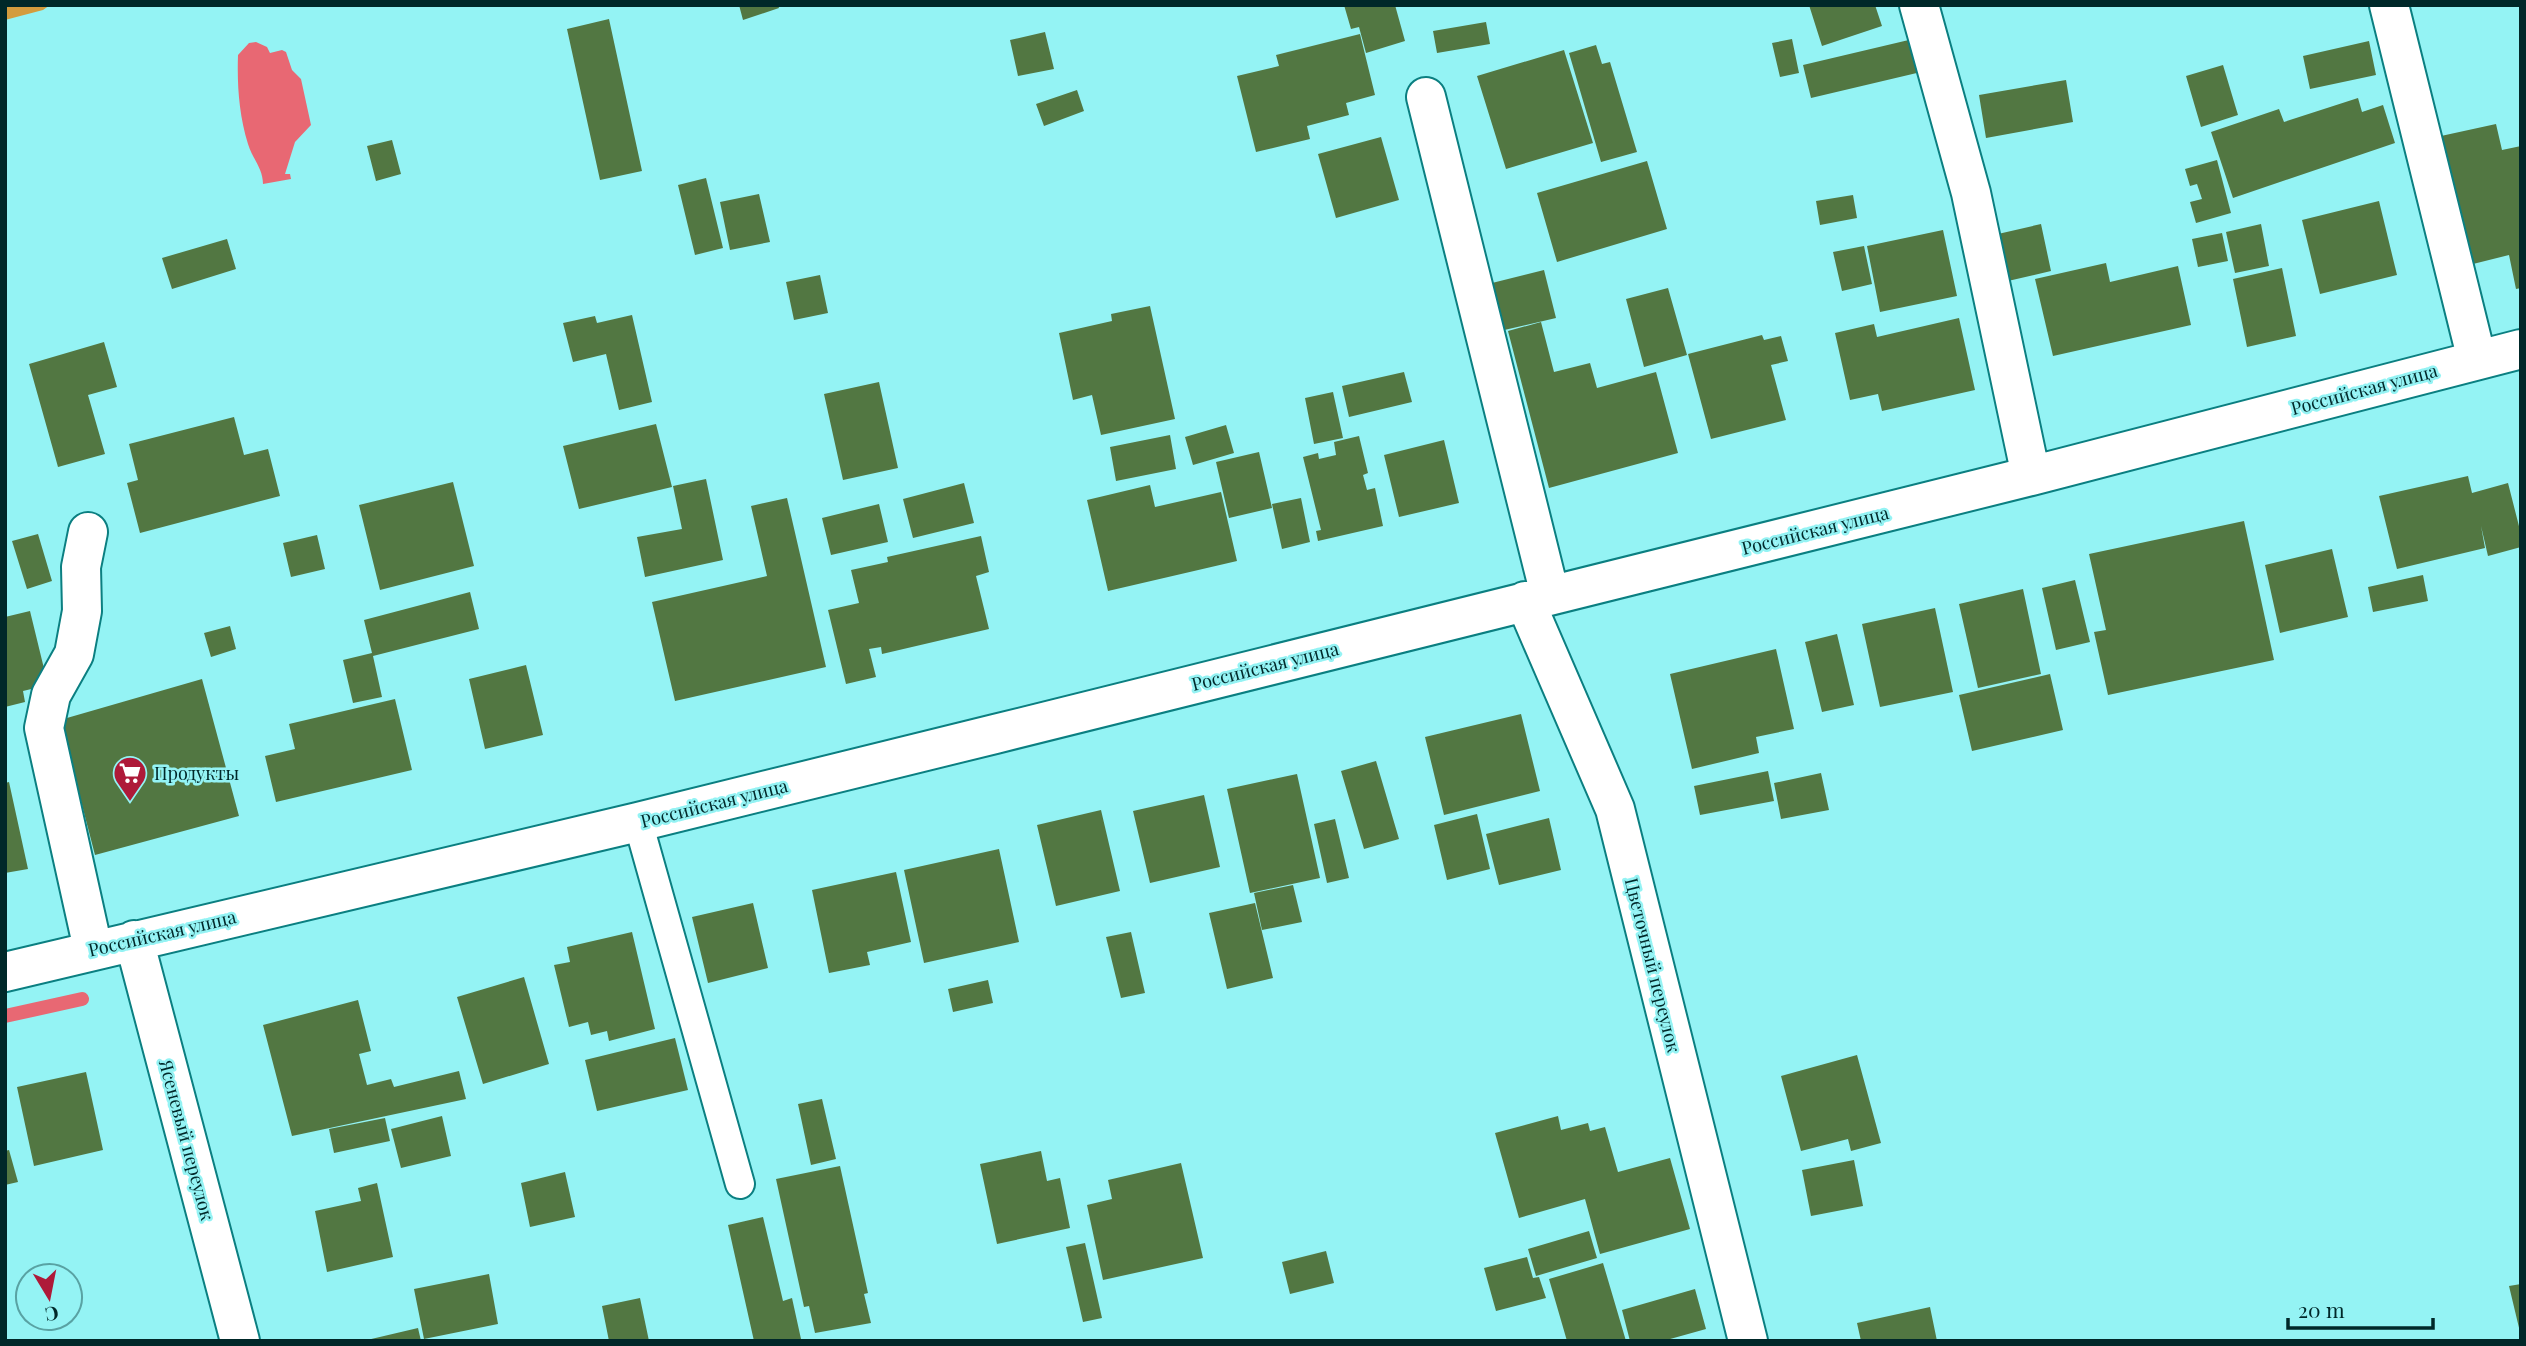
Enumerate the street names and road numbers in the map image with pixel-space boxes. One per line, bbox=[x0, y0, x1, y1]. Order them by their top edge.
street label: Российская улица bbox=[2288, 358, 2440, 420]
street label: Российская улица bbox=[1739, 500, 1891, 560]
street label: Российская улица bbox=[1189, 636, 1341, 696]
street label: Российская улица bbox=[638, 773, 790, 833]
street label: Цветочный переулок bbox=[1620, 875, 1686, 1055]
street label: Российская улица bbox=[86, 904, 238, 962]
street label: Ясеневый переулок bbox=[154, 1056, 220, 1223]

